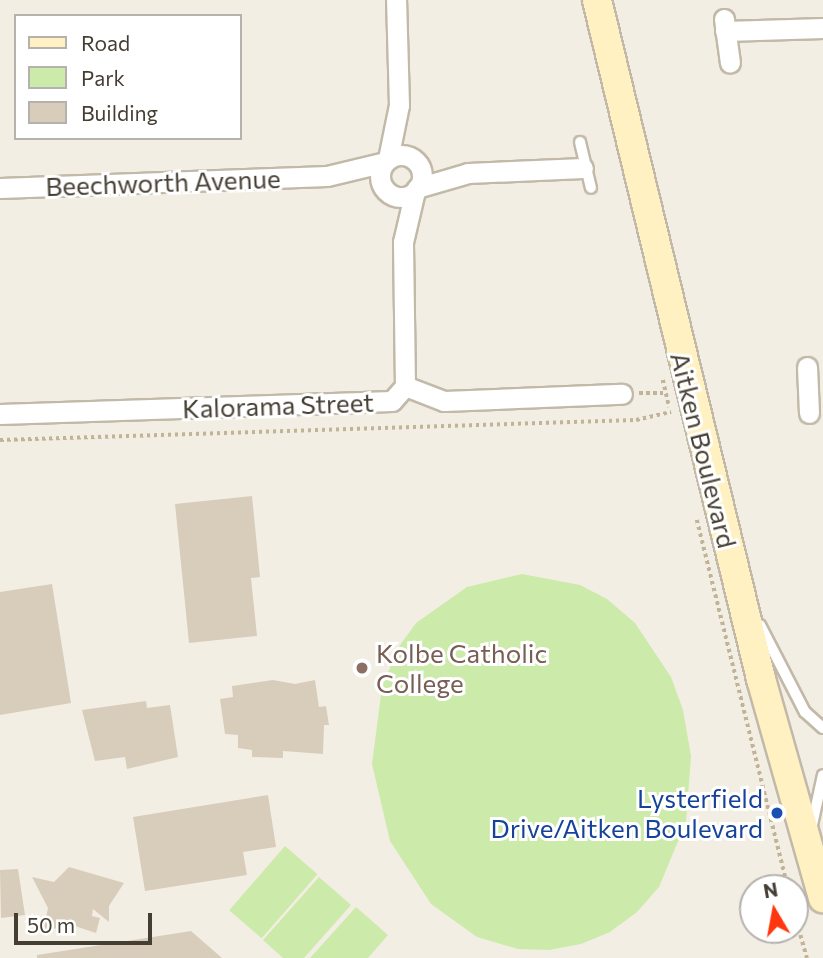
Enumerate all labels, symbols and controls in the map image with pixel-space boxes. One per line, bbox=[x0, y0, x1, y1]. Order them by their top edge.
legend bbox=[14, 14, 242, 140]
text: Road bbox=[81, 30, 130, 55]
text: Park bbox=[81, 65, 125, 90]
text: Building bbox=[81, 100, 158, 125]
street label: Beechworth Avenue bbox=[45, 162, 281, 202]
street label: Aitken Boulevard bbox=[665, 349, 743, 551]
street label: Kalorama Street bbox=[182, 386, 374, 424]
place label: Kolbe Catholic College bbox=[376, 637, 547, 698]
marker: Kolbe Catholic College bbox=[354, 660, 370, 676]
place label: Lysterfield Drive/Aitken Boulevard bbox=[491, 782, 763, 844]
marker: Lysterfield Drive/Aitken Boulevard bbox=[769, 805, 785, 821]
north arrow bbox=[739, 874, 809, 944]
text: N bbox=[762, 877, 780, 902]
scale bar bbox=[18, 898, 156, 942]
text: 50 m bbox=[27, 912, 75, 937]

